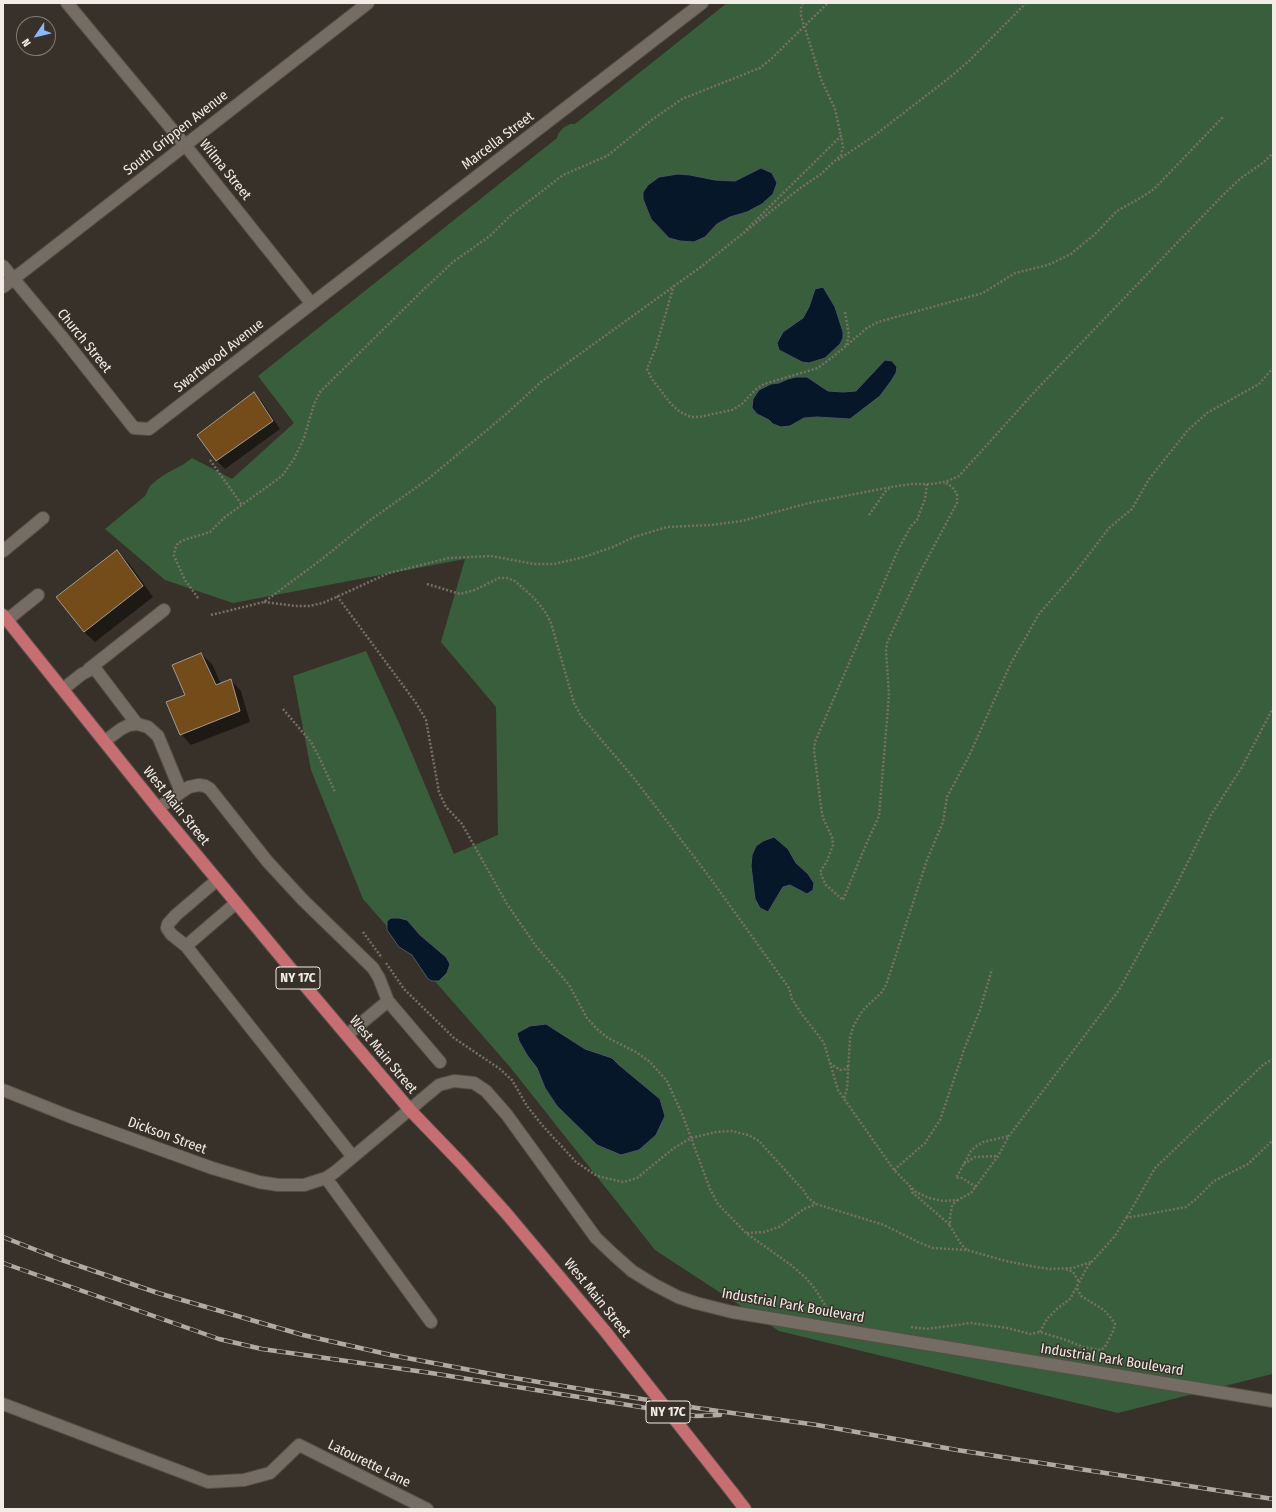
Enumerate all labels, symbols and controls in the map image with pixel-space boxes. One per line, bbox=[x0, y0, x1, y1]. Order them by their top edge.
north arrow bbox=[16, 16, 56, 56]
text: N bbox=[19, 36, 34, 49]
street label: South Grippen Avenue bbox=[120, 87, 232, 179]
street label: Marcella Street bbox=[459, 108, 537, 174]
street label: Wilma Street bbox=[195, 136, 255, 204]
street label: Church Street bbox=[53, 306, 115, 376]
street label: Swartwood Avenue bbox=[171, 316, 267, 396]
street label: West Main Street bbox=[139, 763, 213, 849]
road number: NY 17C bbox=[276, 967, 320, 989]
street label: West Main Street bbox=[346, 1013, 420, 1097]
street label: Dickson Street bbox=[125, 1114, 209, 1158]
street label: West Main Street bbox=[560, 1255, 634, 1341]
street label: Industrial Park Boulevard bbox=[720, 1285, 866, 1327]
street label: Industrial Park Boulevard bbox=[1039, 1340, 1185, 1380]
road number: NY 17C bbox=[646, 1401, 690, 1423]
street label: Latourette Lane bbox=[325, 1437, 413, 1491]

